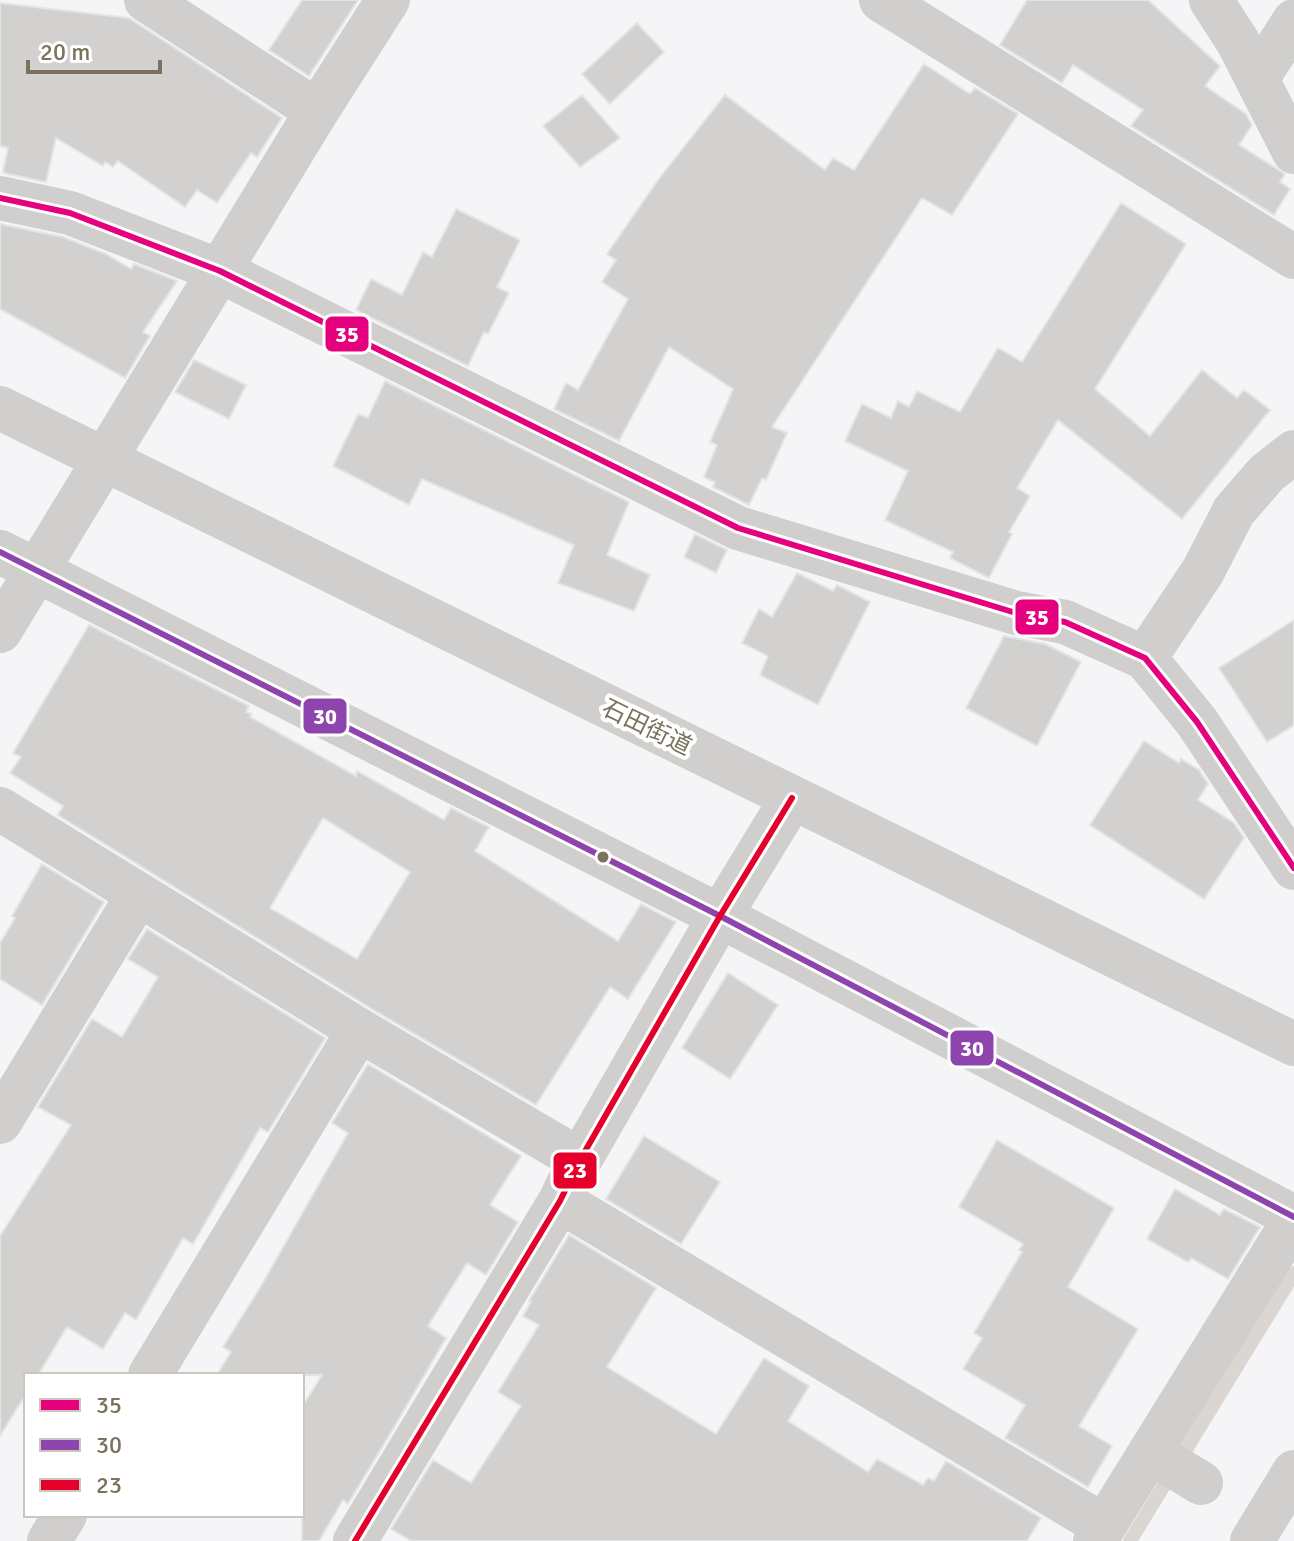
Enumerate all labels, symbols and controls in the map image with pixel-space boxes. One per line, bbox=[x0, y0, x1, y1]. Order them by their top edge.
scale bar bbox=[28, 24, 160, 74]
text: 20 m bbox=[40, 37, 90, 67]
line badge: 35 bbox=[324, 315, 370, 353]
text: 35 bbox=[335, 321, 359, 348]
line badge: 35 bbox=[1014, 598, 1060, 636]
text: 35 bbox=[1025, 604, 1049, 631]
street label: 石田街道 bbox=[597, 692, 697, 762]
line badge: 30 bbox=[302, 697, 348, 735]
text: 30 bbox=[313, 703, 337, 730]
unlabelled marker bbox=[595, 849, 611, 865]
line badge: 30 bbox=[949, 1029, 995, 1067]
text: 30 bbox=[960, 1035, 984, 1062]
line badge: 23 bbox=[552, 1151, 598, 1190]
text: 23 bbox=[563, 1157, 587, 1184]
legend bbox=[24, 1373, 304, 1517]
text: 35 bbox=[96, 1390, 122, 1420]
text: 30 bbox=[96, 1430, 122, 1460]
text: 23 bbox=[96, 1470, 122, 1500]

